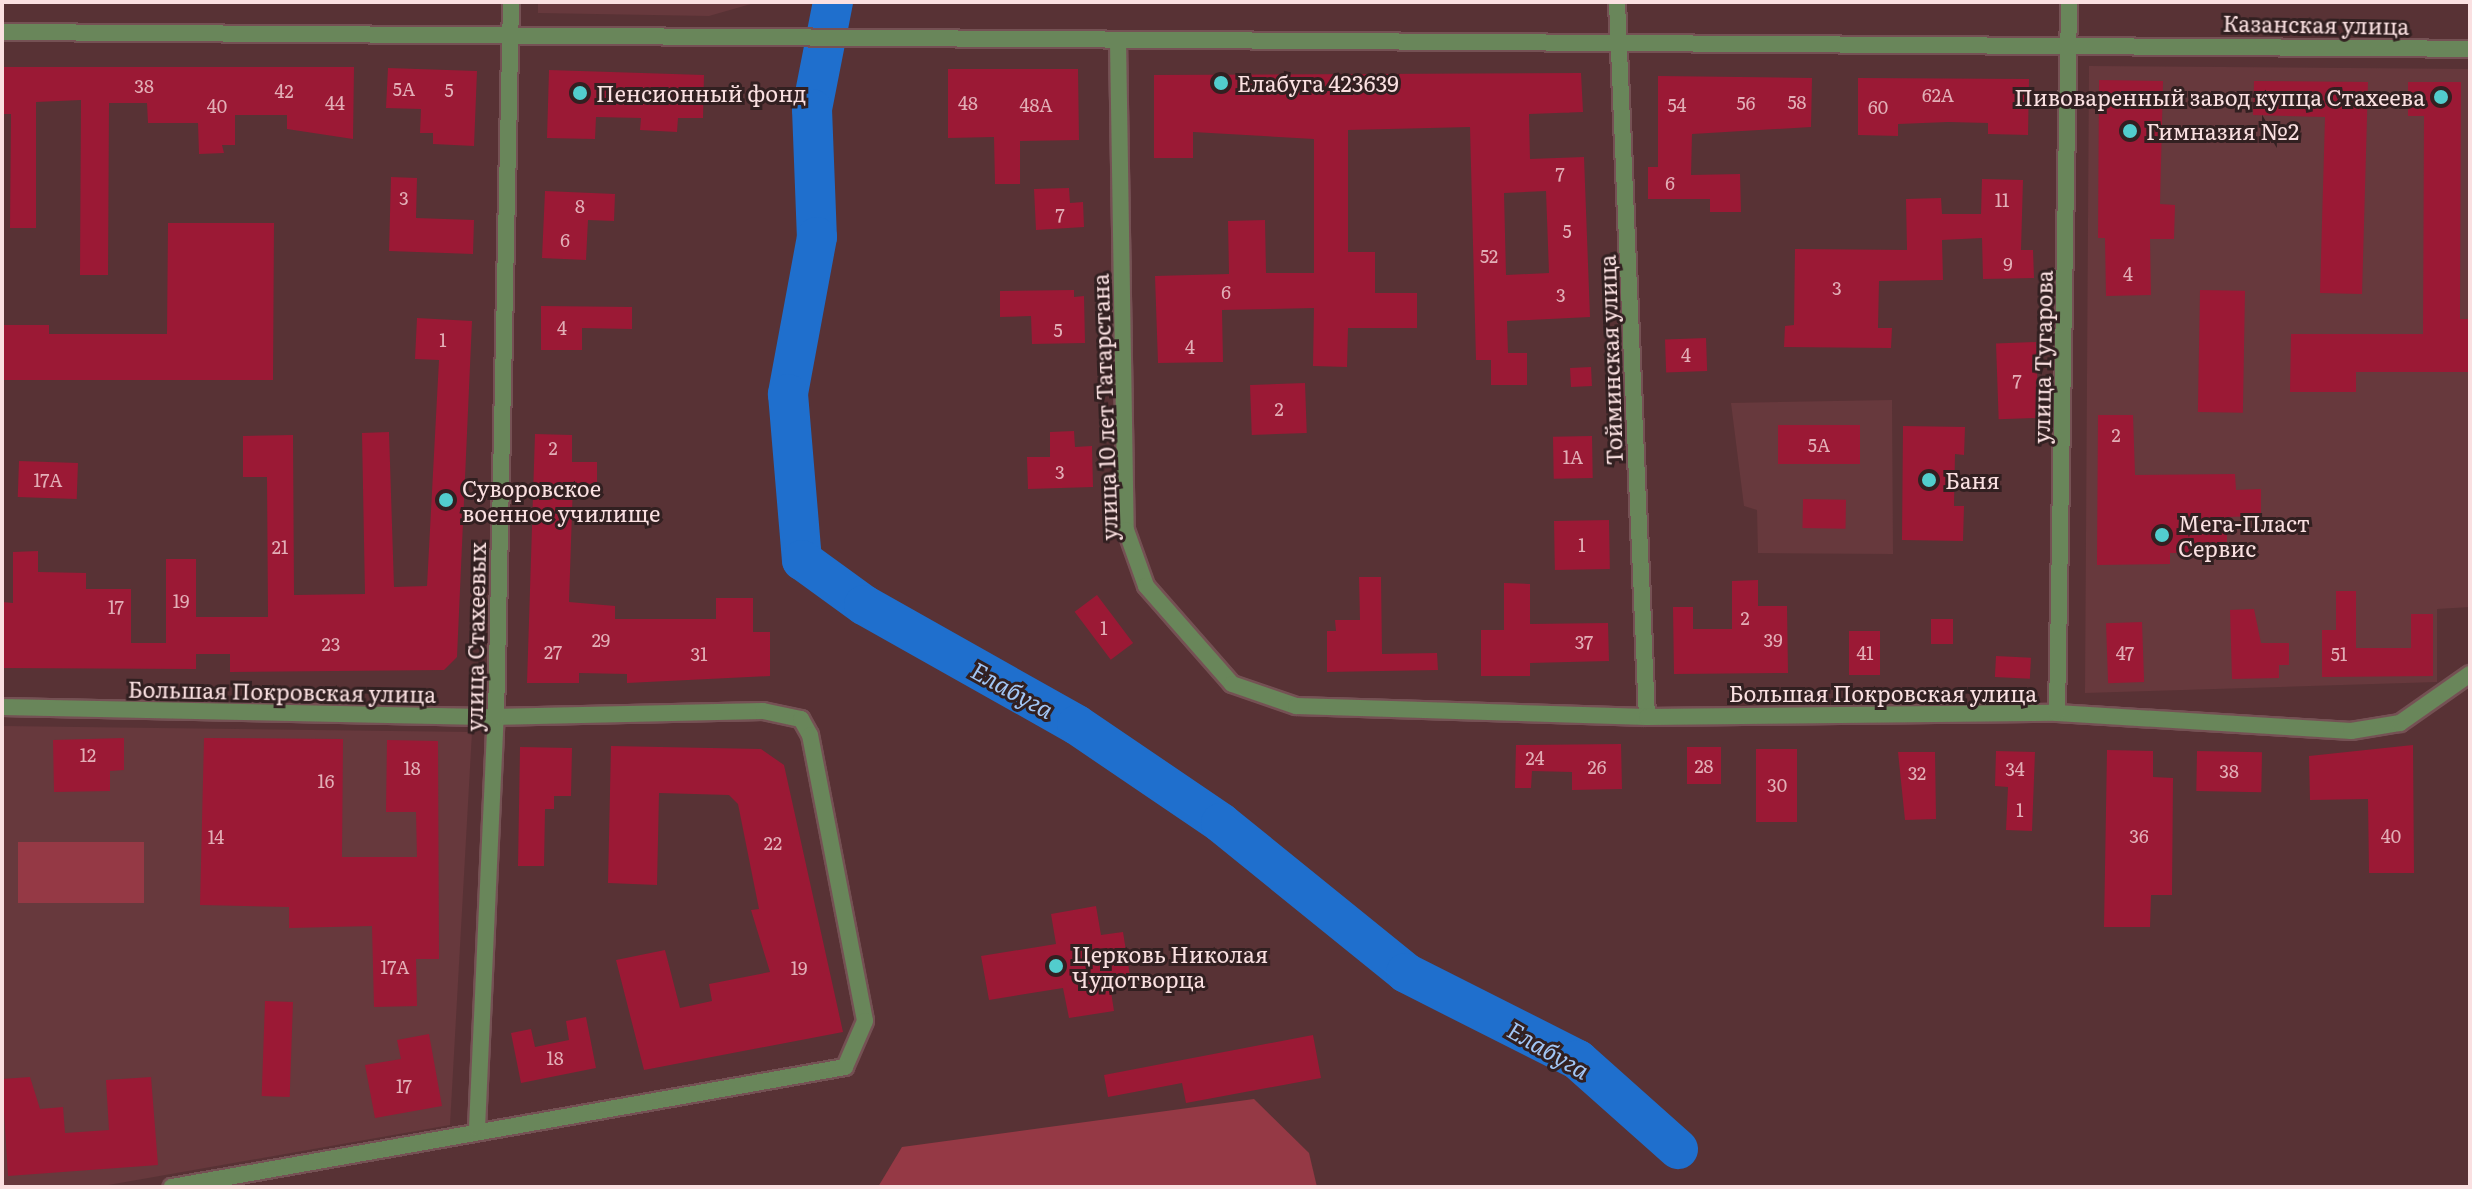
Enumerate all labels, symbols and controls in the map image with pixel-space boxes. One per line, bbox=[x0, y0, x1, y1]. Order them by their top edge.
street label: Казанская улица bbox=[2222, 9, 2410, 39]
place label: Елабуга 423639 bbox=[1237, 70, 1399, 96]
marker: Елабуга 423639 bbox=[1212, 74, 1230, 92]
house number: 38 bbox=[134, 75, 154, 97]
house number: 5А bbox=[393, 78, 415, 100]
house number: 5 bbox=[444, 79, 454, 101]
house number: 42 bbox=[274, 80, 294, 102]
place label: Пенсионный фонд bbox=[596, 80, 806, 106]
marker: Пенсионный фонд bbox=[571, 84, 589, 102]
house number: 62А bbox=[1922, 84, 1954, 106]
place label: Пивоваренный завод купца Стахеева bbox=[2014, 84, 2425, 110]
marker: Пивоваренный завод купца Стахеева bbox=[2432, 88, 2450, 106]
house number: 58 bbox=[1787, 91, 1807, 113]
house number: 44 bbox=[325, 92, 345, 114]
house number: 48 bbox=[958, 92, 978, 114]
house number: 56 bbox=[1737, 92, 1755, 114]
house number: 48А bbox=[1019, 94, 1053, 116]
house number: 54 bbox=[1667, 94, 1687, 116]
house number: 40 bbox=[207, 95, 227, 117]
house number: 60 bbox=[1868, 96, 1888, 118]
place label: Гимназия №2 bbox=[2146, 118, 2299, 144]
marker: Гимназия №2 bbox=[2121, 122, 2139, 140]
house number: 7 bbox=[1555, 163, 1565, 185]
house number: 6 bbox=[1665, 172, 1675, 194]
house number: 3 bbox=[399, 187, 409, 209]
house number: 11 bbox=[1995, 189, 2009, 211]
house number: 8 bbox=[575, 195, 585, 217]
house number: 7 bbox=[1055, 204, 1065, 226]
house number: 5 bbox=[1562, 220, 1572, 242]
house number: 6 bbox=[560, 229, 570, 251]
house number: 52 bbox=[1480, 245, 1498, 267]
house number: 9 bbox=[2003, 253, 2013, 275]
street label: Тойминская улица bbox=[1593, 254, 1627, 466]
house number: 4 bbox=[2123, 263, 2133, 285]
street label: улица Тугарова bbox=[2027, 270, 2057, 444]
street label: улица 10 лет Татарстана bbox=[1086, 273, 1122, 541]
house number: 3 bbox=[1832, 277, 1842, 299]
house number: 6 bbox=[1221, 281, 1231, 303]
house number: 3 bbox=[1556, 284, 1566, 306]
house number: 4 bbox=[557, 317, 567, 339]
house number: 5 bbox=[1053, 319, 1063, 341]
house number: 1 bbox=[439, 329, 447, 351]
house number: 4 bbox=[1185, 336, 1195, 358]
house number: 4 bbox=[1681, 344, 1691, 366]
house number: 7 bbox=[2012, 370, 2022, 392]
house number: 2 bbox=[1274, 398, 1284, 420]
house number: 2 bbox=[2111, 424, 2121, 446]
house number: 5А bbox=[1808, 434, 1830, 456]
house number: 2 bbox=[548, 437, 558, 459]
house number: 1А bbox=[1563, 446, 1583, 468]
house number: 3 bbox=[1055, 461, 1065, 483]
place label: Баня bbox=[1945, 467, 2000, 493]
house number: 17А bbox=[33, 469, 63, 491]
marker: Баня bbox=[1920, 471, 1938, 489]
place label: Суворовское военное училище bbox=[462, 474, 660, 526]
marker: Суворовское военное училище bbox=[437, 491, 455, 509]
place label: Мега-Пласт Сервис bbox=[2178, 509, 2310, 560]
marker: Мега-Пласт Сервис bbox=[2153, 526, 2171, 544]
house number: 1 bbox=[1578, 534, 1586, 556]
house number: 21 bbox=[272, 536, 288, 558]
street label: улица Стахеевых bbox=[460, 542, 490, 732]
house number: 19 bbox=[173, 590, 189, 612]
house number: 17 bbox=[108, 596, 124, 618]
house number: 2 bbox=[1740, 607, 1750, 629]
house number: 1 bbox=[1100, 617, 1108, 639]
house number: 29 bbox=[592, 629, 610, 651]
house number: 39 bbox=[1763, 629, 1783, 651]
house number: 37 bbox=[1575, 631, 1593, 653]
house number: 23 bbox=[322, 633, 340, 655]
house number: 27 bbox=[544, 641, 562, 663]
house number: 41 bbox=[1856, 642, 1874, 664]
house number: 47 bbox=[2116, 642, 2134, 664]
house number: 31 bbox=[690, 643, 708, 665]
house number: 51 bbox=[2331, 643, 2347, 665]
water label: Елабуга bbox=[967, 655, 1059, 723]
street label: Большая Покровская улица bbox=[128, 675, 436, 707]
street label: Большая Покровская улица bbox=[1729, 680, 2037, 706]
house number: 12 bbox=[80, 744, 96, 766]
house number: 24 bbox=[1525, 747, 1545, 769]
house number: 28 bbox=[1694, 755, 1714, 777]
house number: 26 bbox=[1588, 756, 1606, 778]
house number: 18 bbox=[403, 757, 421, 779]
house number: 34 bbox=[2005, 758, 2025, 780]
house number: 38 bbox=[2219, 760, 2239, 782]
house number: 32 bbox=[1908, 762, 1926, 784]
house number: 16 bbox=[318, 770, 334, 792]
house number: 30 bbox=[1767, 774, 1787, 796]
house number: 1 bbox=[2016, 799, 2024, 821]
house number: 36 bbox=[2129, 825, 2149, 847]
house number: 40 bbox=[2381, 825, 2401, 847]
house number: 14 bbox=[208, 826, 224, 848]
house number: 22 bbox=[764, 832, 782, 854]
place label: Церковь Николая Чудотворца bbox=[1072, 940, 1268, 992]
house number: 17А bbox=[380, 956, 410, 978]
house number: 19 bbox=[791, 957, 807, 979]
marker: Церковь Николая Чудотворца bbox=[1047, 957, 1065, 975]
water label: Елабуга bbox=[1503, 1014, 1595, 1084]
house number: 18 bbox=[546, 1047, 564, 1069]
house number: 17 bbox=[396, 1075, 412, 1097]

